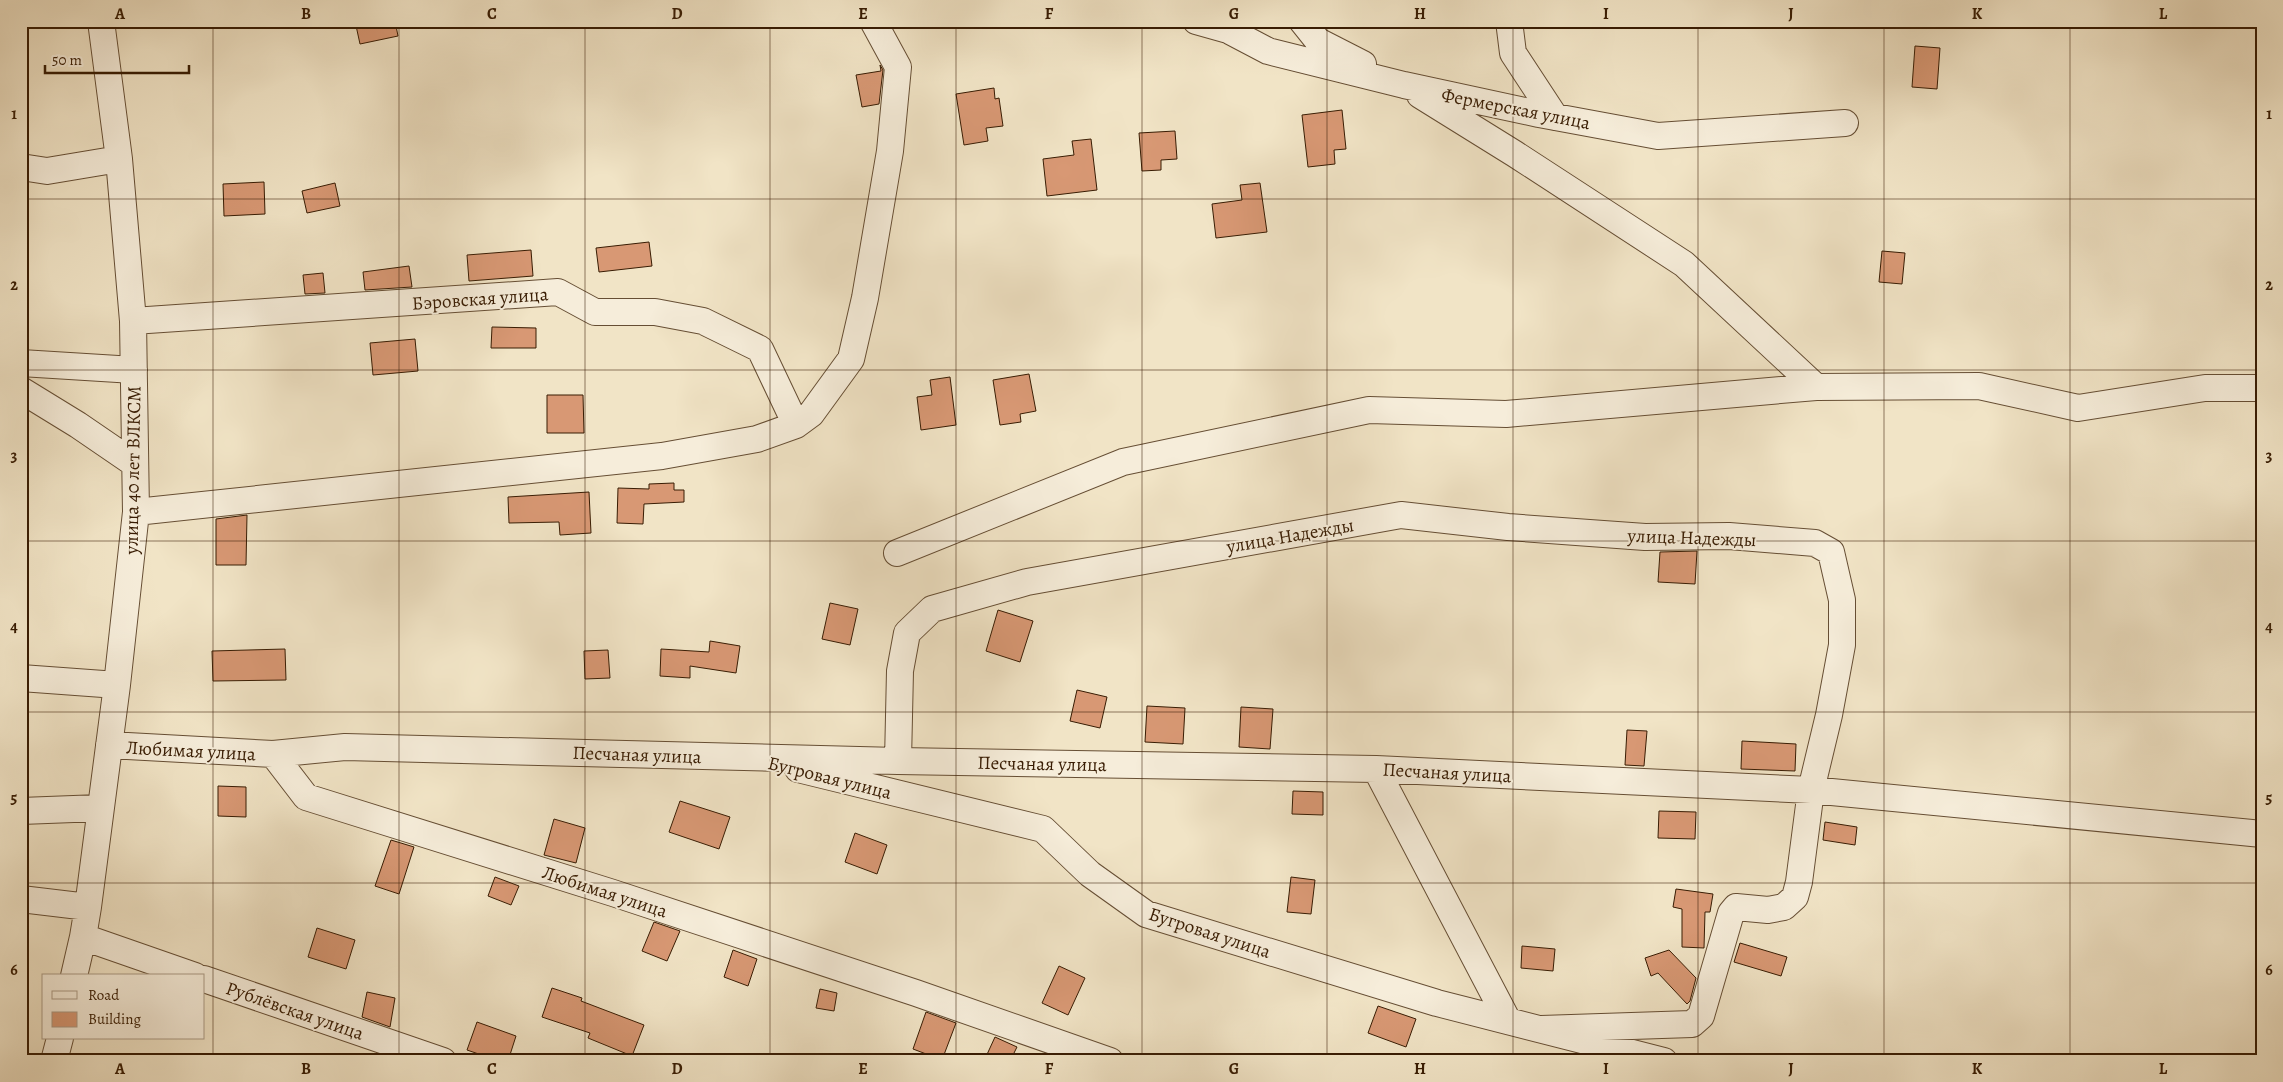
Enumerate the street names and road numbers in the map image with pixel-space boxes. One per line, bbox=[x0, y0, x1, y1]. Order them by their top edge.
street label: Фермерская улица bbox=[1439, 82, 1593, 136]
street label: Бэровская улица bbox=[411, 281, 549, 317]
street label: улица 40 лет ВЛКСМ bbox=[119, 386, 147, 556]
street label: улица Надежды bbox=[1223, 512, 1356, 560]
street label: улица Надежды bbox=[1626, 523, 1757, 553]
street label: Любимая улица bbox=[125, 735, 257, 767]
street label: Песчаная улица bbox=[572, 740, 702, 770]
street label: Бугровая улица bbox=[765, 750, 895, 806]
street label: Песчаная улица bbox=[977, 750, 1107, 778]
street label: Песчаная улица bbox=[1382, 757, 1512, 789]
street label: Любимая улица bbox=[539, 859, 671, 924]
street label: Бугровая улица bbox=[1145, 901, 1274, 965]
street label: Рублёвская улица bbox=[222, 975, 367, 1047]

